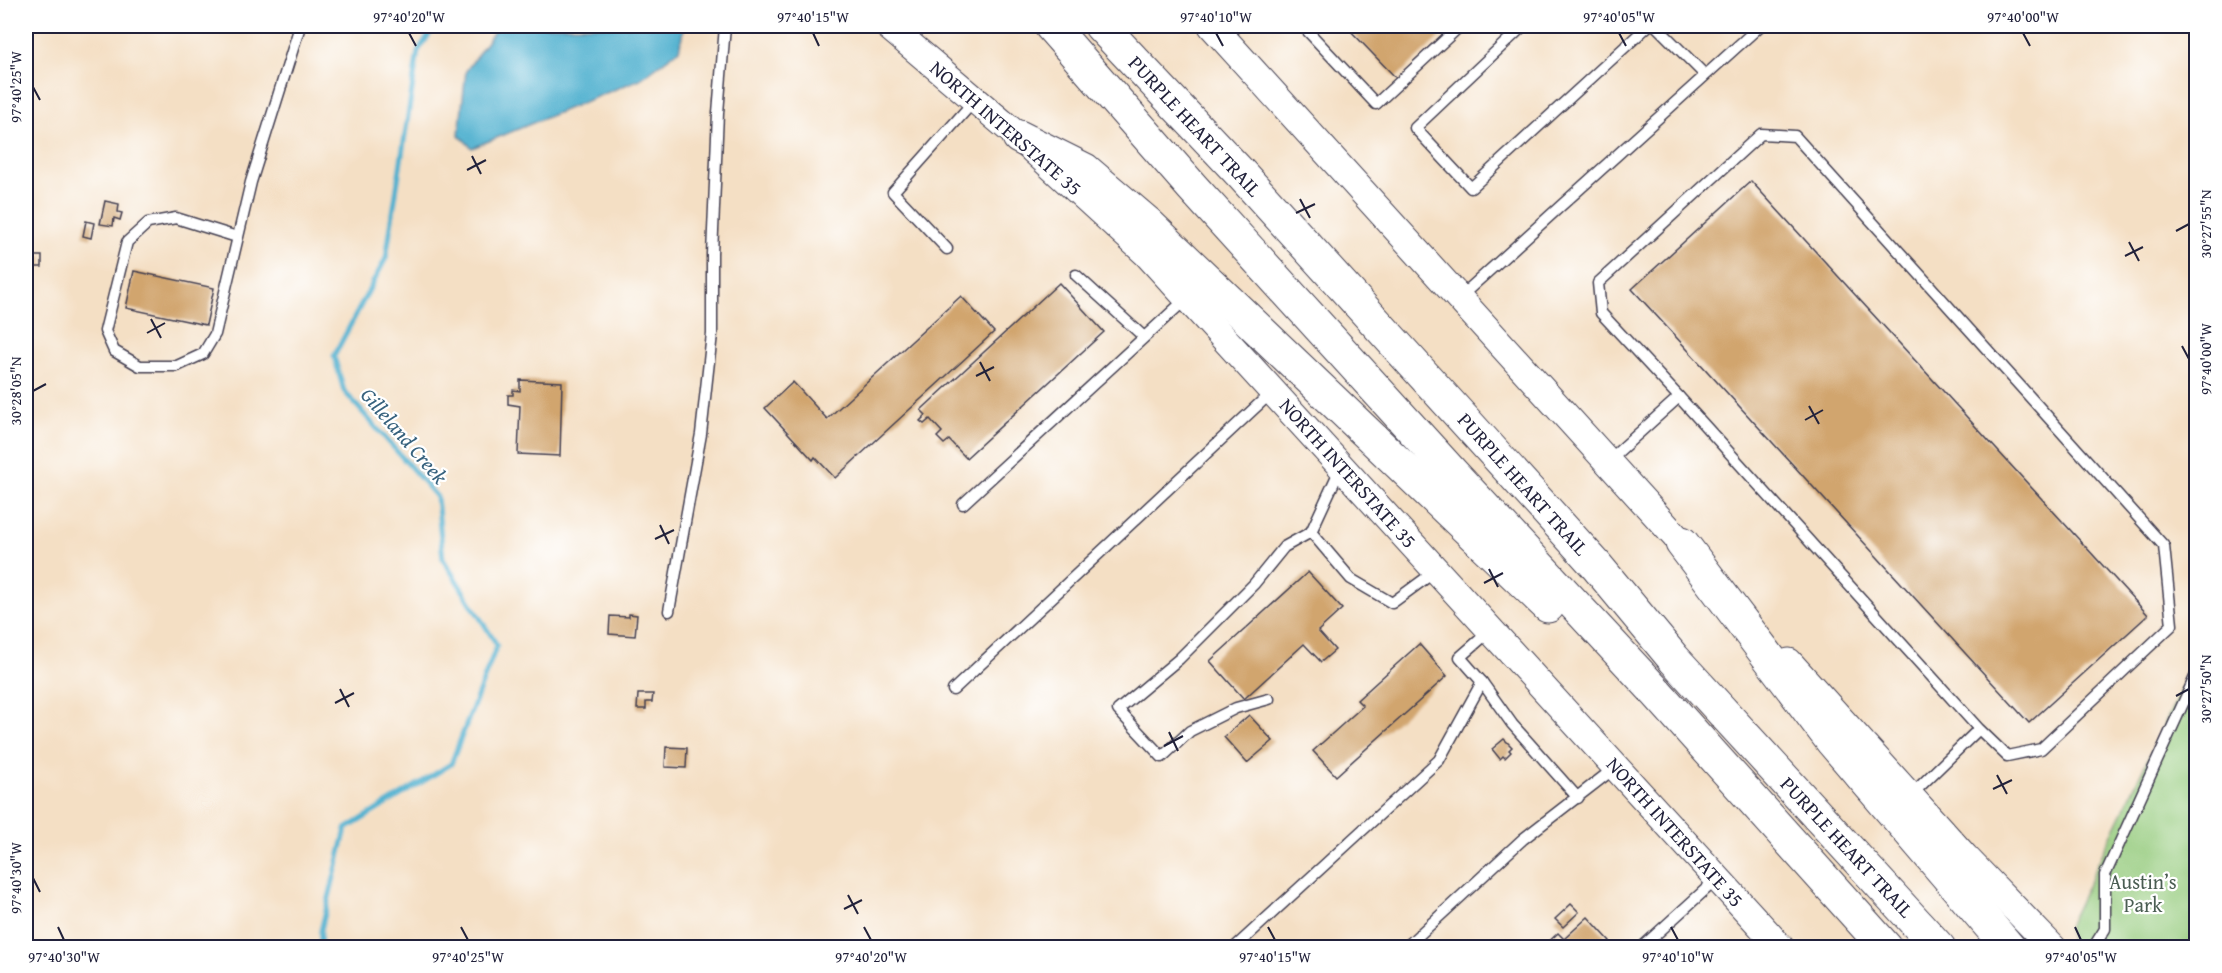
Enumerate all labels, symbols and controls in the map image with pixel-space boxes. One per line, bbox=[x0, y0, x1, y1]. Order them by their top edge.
text: 97°40'20"W bbox=[373, 6, 445, 27]
text: 97°40'15"W bbox=[777, 6, 849, 27]
text: 97°40'10"W bbox=[1180, 6, 1252, 27]
text: 97°40'05"W bbox=[1583, 6, 1655, 27]
text: 97°40'00"W bbox=[1987, 6, 2059, 27]
street label: PURPLE HEART TRAIL bbox=[1122, 49, 1269, 203]
text: 97°40'25"W bbox=[5, 51, 26, 123]
street label: NORTH INTERSTATE 35 bbox=[924, 53, 1089, 202]
text: 30°27'55"N bbox=[2195, 189, 2216, 258]
text: 97°40'00"W bbox=[2195, 323, 2216, 395]
text: 30°28'05"N bbox=[5, 356, 26, 425]
water label: Gilleland Creek bbox=[354, 381, 455, 491]
street label: NORTH INTERSTATE 35 bbox=[1273, 391, 1424, 554]
street label: PURPLE HEART TRAIL bbox=[1451, 406, 1596, 562]
text: 30°27'50"N bbox=[2195, 654, 2216, 723]
street label: NORTH INTERSTATE 35 bbox=[1600, 750, 1751, 913]
street label: PURPLE HEART TRAIL bbox=[1774, 770, 1921, 924]
text: 97°40'30"W bbox=[5, 842, 26, 914]
park label: Austin’s Park bbox=[2109, 867, 2177, 919]
text: 97°40'30"W bbox=[28, 946, 100, 967]
text: 97°40'25"W bbox=[432, 946, 504, 967]
text: 97°40'20"W bbox=[835, 946, 907, 967]
text: 97°40'15"W bbox=[1239, 946, 1311, 967]
text: 97°40'10"W bbox=[1642, 946, 1714, 967]
text: 97°40'05"W bbox=[2045, 946, 2117, 967]

